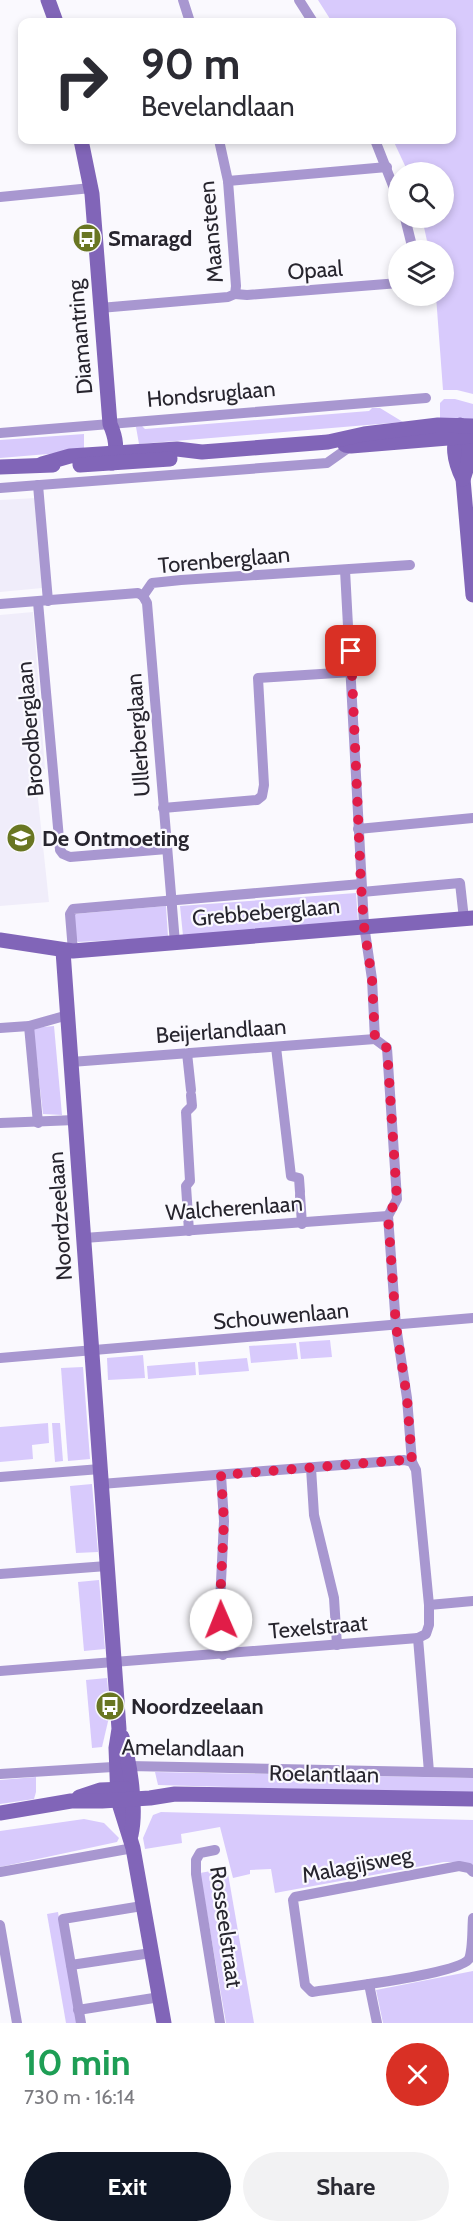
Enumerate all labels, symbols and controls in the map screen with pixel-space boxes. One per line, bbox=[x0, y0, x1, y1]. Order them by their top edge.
text: 90 m bbox=[141, 38, 240, 90]
icon: right bbox=[42, 42, 120, 120]
text: Bevelandlaan bbox=[141, 90, 295, 123]
map controls bbox=[388, 162, 454, 306]
button: search bbox=[388, 162, 454, 228]
street label: Maansteen bbox=[193, 180, 229, 284]
bus stop icon: Smaragd bbox=[71, 222, 103, 254]
place label: Smaragd bbox=[108, 225, 192, 252]
button: layers bbox=[388, 240, 454, 306]
street label: Opaal bbox=[286, 255, 344, 285]
street label: Diamantring bbox=[61, 277, 98, 396]
street label: Hondsruglaan bbox=[146, 375, 276, 413]
street label: Torenberglaan bbox=[157, 541, 291, 579]
pin bbox=[325, 625, 376, 676]
icon: arrive bbox=[334, 634, 367, 667]
street label: Broodberglaan bbox=[11, 660, 49, 798]
street label: Ullerberglaan bbox=[120, 672, 156, 798]
school or university icon: De Ontmoeting bbox=[5, 822, 37, 854]
place label: De Ontmoeting bbox=[42, 825, 189, 852]
street label: Grebbeberglaan bbox=[191, 892, 341, 932]
street label: Beijerlandlaan bbox=[155, 1013, 287, 1049]
street label: Noordzeelaan bbox=[42, 1150, 78, 1282]
street label: Walcherenlaan bbox=[164, 1190, 304, 1226]
street label: Schouwenlaan bbox=[212, 1297, 350, 1335]
position arrow bbox=[189, 1588, 253, 1652]
street label: Texelstraat bbox=[267, 1609, 369, 1645]
bus stop icon: Noordzeelaan bbox=[94, 1690, 126, 1722]
place label: Noordzeelaan bbox=[131, 1693, 264, 1720]
street label: Amelandlaan bbox=[121, 1733, 245, 1763]
street label: Roelantlaan bbox=[269, 1760, 379, 1788]
street label: Malagijsweg bbox=[299, 1841, 416, 1889]
street label: Rosseelstraat bbox=[204, 1864, 248, 1990]
text: 10 min bbox=[24, 2040, 131, 2084]
button: close bbox=[386, 2043, 449, 2106]
text: 730 m · 16:14 bbox=[24, 2085, 135, 2109]
button: Exit bbox=[24, 2152, 231, 2221]
button: Share bbox=[243, 2152, 449, 2221]

